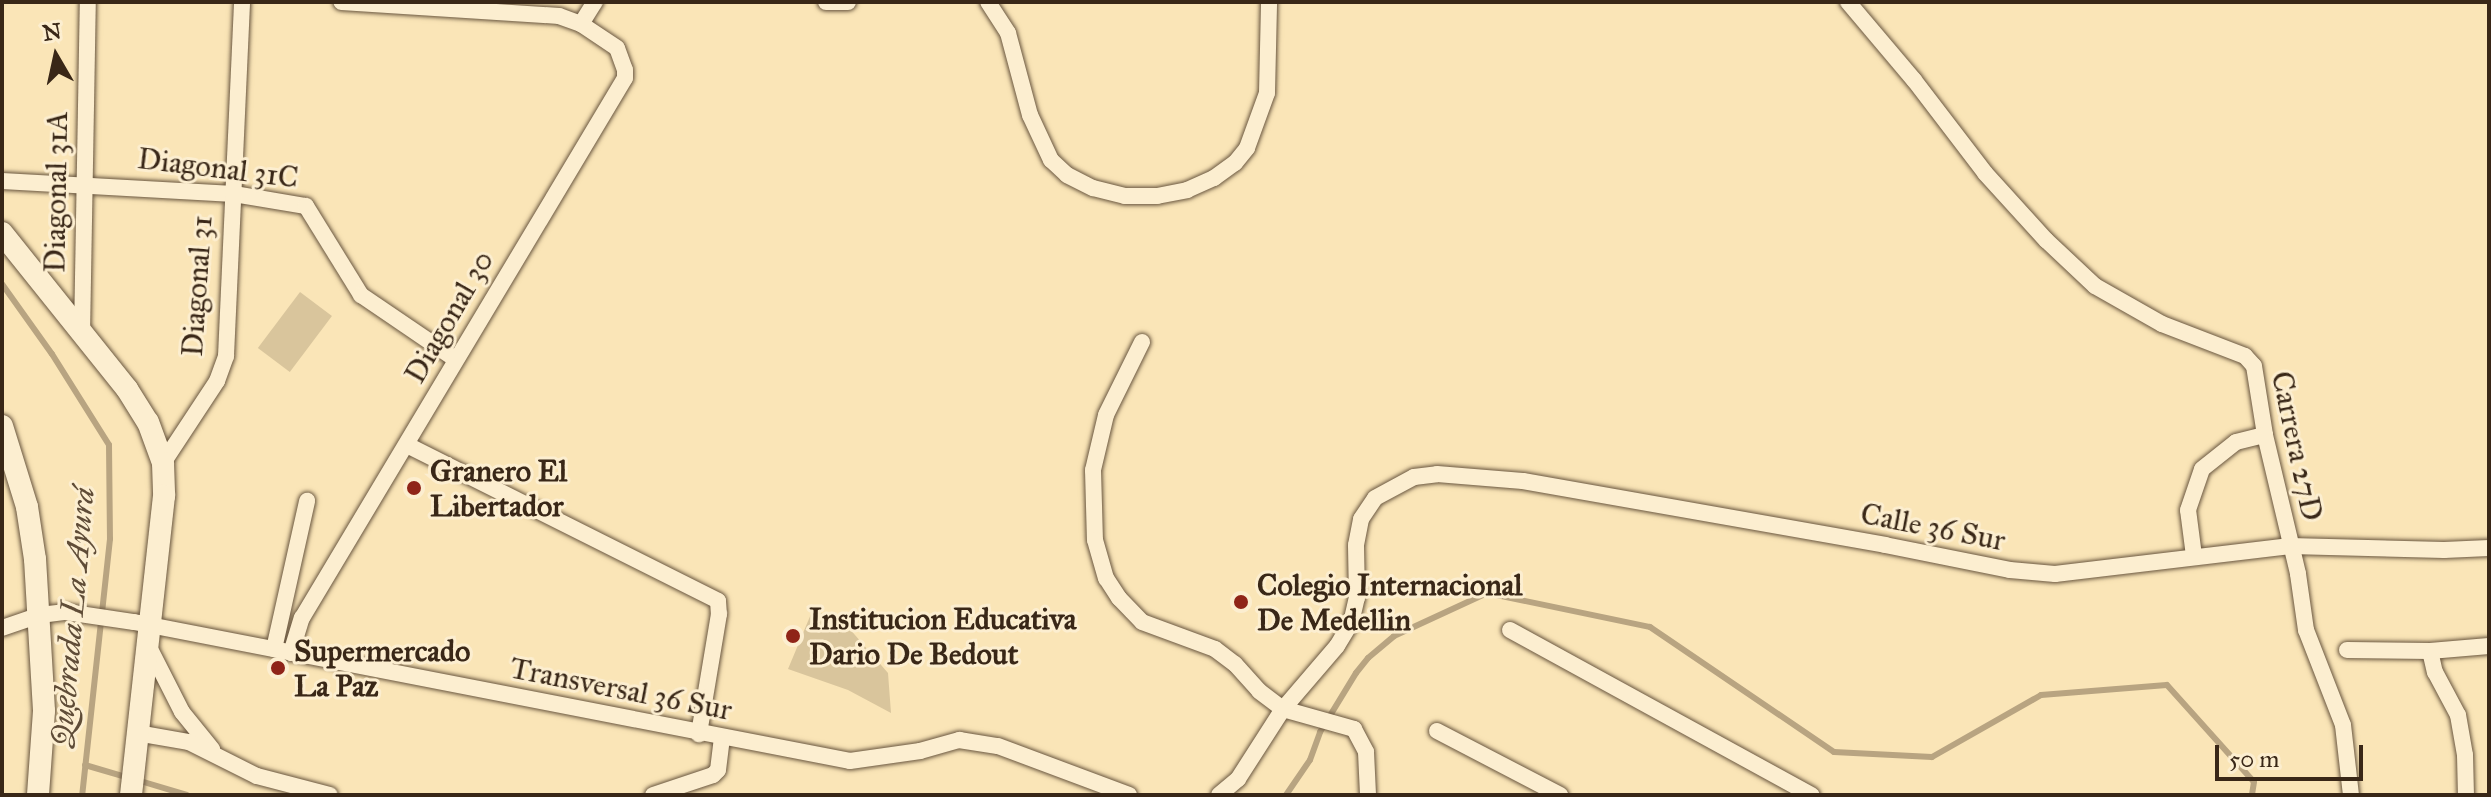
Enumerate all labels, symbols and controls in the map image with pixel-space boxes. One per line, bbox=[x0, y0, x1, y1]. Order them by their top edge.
north arrow bbox=[16, 16, 96, 96]
text: N bbox=[41, 17, 63, 47]
street label: Diagonal 31A bbox=[37, 111, 75, 273]
street label: Diagonal 31C bbox=[136, 140, 300, 196]
street label: Diagonal 31 bbox=[174, 214, 220, 358]
street label: Diagonal 30 bbox=[397, 244, 501, 390]
street label: Carrera 27D bbox=[2264, 368, 2330, 524]
place label: Granero El Libertador bbox=[430, 453, 567, 524]
marker: Granero El Libertador bbox=[405, 479, 423, 497]
water label: Quebrada La Ayurá bbox=[43, 486, 103, 748]
street label: Calle 36 Sur bbox=[1858, 495, 2008, 559]
place label: Colegio Internacional De Medellin bbox=[1257, 567, 1522, 638]
marker: Colegio Internacional De Medellin bbox=[1232, 593, 1250, 611]
place label: Institucion Educativa Dario De Bedout bbox=[809, 601, 1077, 672]
marker: Institucion Educativa Dario De Bedout bbox=[784, 627, 802, 645]
place label: Supermercado La Paz bbox=[294, 633, 470, 704]
street label: Transversal 36 Sur bbox=[507, 650, 735, 728]
marker: Supermercado La Paz bbox=[269, 659, 287, 677]
scale bar bbox=[2219, 729, 2367, 779]
text: 50 m bbox=[2229, 744, 2279, 774]

